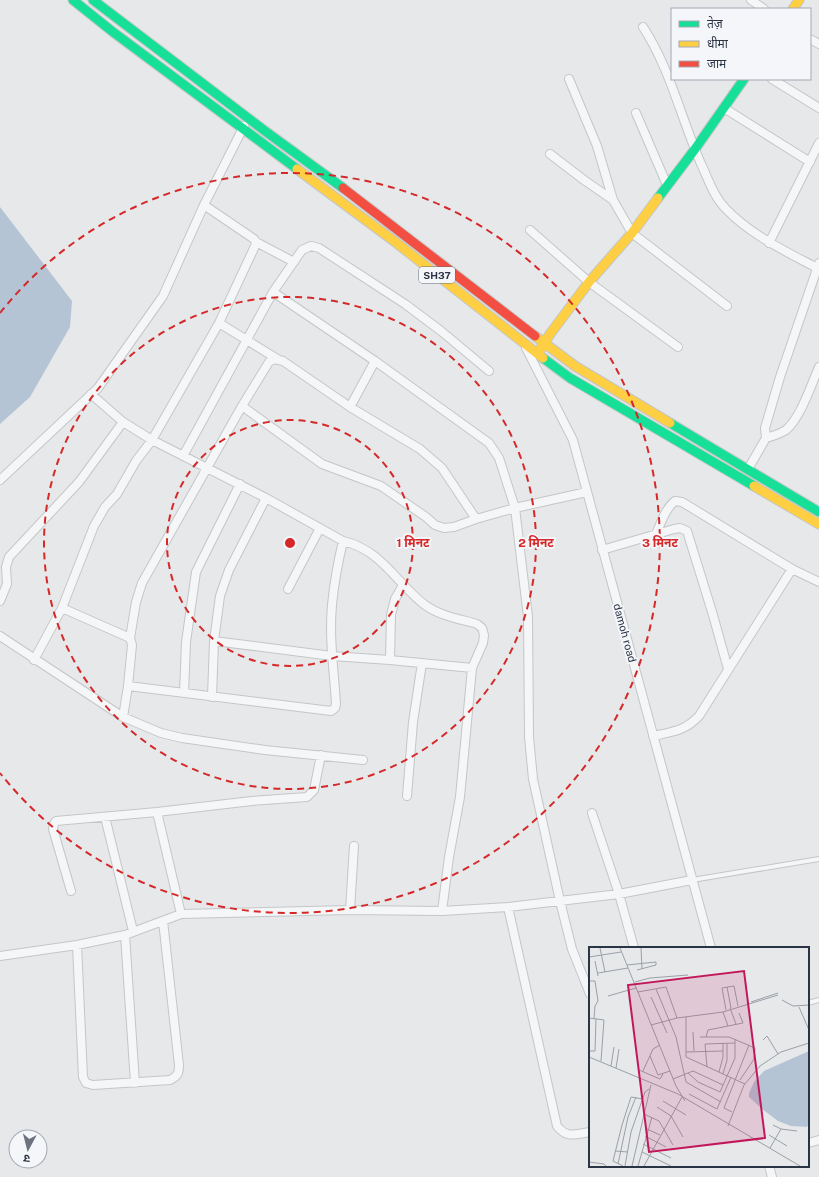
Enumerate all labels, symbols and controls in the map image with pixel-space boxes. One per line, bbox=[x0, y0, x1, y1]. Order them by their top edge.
legend bbox=[671, 8, 811, 80]
text: तेज़ bbox=[707, 16, 724, 31]
text: धीमा bbox=[707, 36, 729, 51]
text: जाम bbox=[707, 57, 727, 71]
road number: SH37 bbox=[419, 267, 455, 283]
text: 1 मिनट bbox=[396, 535, 430, 550]
text: 2 मिनट bbox=[518, 535, 554, 550]
text: 3 मिनट bbox=[642, 535, 678, 550]
centre of rings bbox=[283, 536, 297, 550]
street label: damoh road bbox=[611, 602, 639, 664]
inset map bbox=[589, 947, 809, 1167]
north arrow bbox=[8, 1129, 48, 1169]
text: उ bbox=[22, 1153, 31, 1165]

